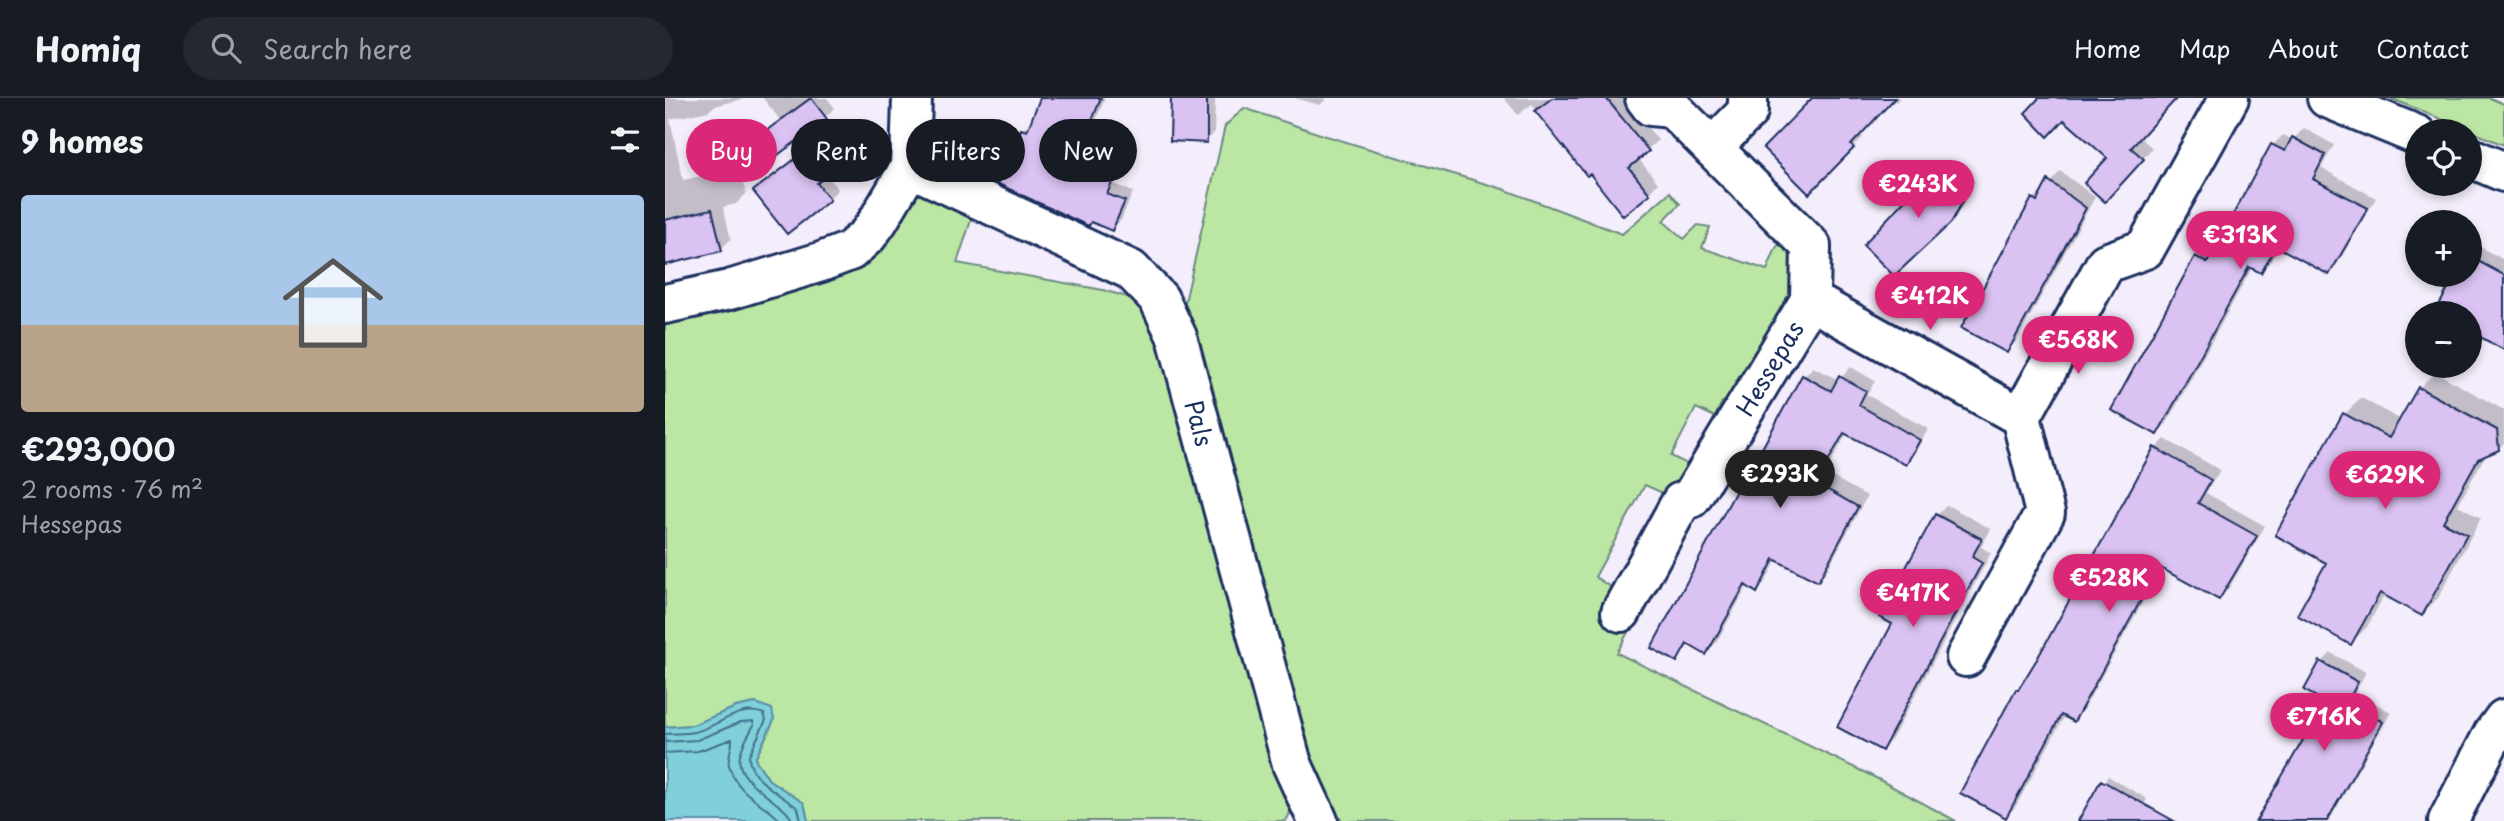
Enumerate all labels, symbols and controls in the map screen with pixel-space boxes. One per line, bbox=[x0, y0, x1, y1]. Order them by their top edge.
search box bbox=[183, 17, 673, 80]
text: Homiq bbox=[35, 23, 141, 73]
icon: search bbox=[207, 29, 245, 67]
text: Search here bbox=[263, 29, 412, 68]
text: Home bbox=[2074, 30, 2141, 66]
text: Map bbox=[2179, 30, 2230, 66]
text: About bbox=[2268, 30, 2338, 66]
text: Contact bbox=[2376, 30, 2469, 66]
text: 9 homes bbox=[21, 118, 143, 163]
chip: Buy bbox=[686, 119, 777, 182]
chip: Rent bbox=[791, 119, 892, 182]
chip: Filters bbox=[906, 119, 1025, 182]
chip: New bbox=[1039, 119, 1137, 182]
map controls bbox=[2405, 119, 2482, 378]
button: locate bbox=[2405, 119, 2482, 196]
icon: filters bbox=[606, 121, 644, 159]
pin: €243K bbox=[1869, 160, 1967, 220]
text: €243K bbox=[1878, 165, 1958, 200]
button: + bbox=[2405, 210, 2482, 287]
pin: €313K bbox=[2191, 212, 2289, 271]
text: €313K bbox=[2202, 216, 2278, 251]
icon: home bbox=[270, 240, 396, 366]
pin: €412K bbox=[1881, 272, 1979, 332]
text: €412K bbox=[1891, 277, 1969, 312]
button: − bbox=[2405, 301, 2482, 378]
street label: Hessepas bbox=[1726, 313, 1812, 423]
pin: €568K bbox=[2029, 316, 2127, 376]
text: €568K bbox=[2038, 321, 2118, 356]
street label: Pals bbox=[1177, 396, 1223, 450]
text: €293,000 bbox=[21, 426, 175, 471]
pin: €293K bbox=[1731, 450, 1829, 510]
pin: €629K bbox=[2336, 452, 2434, 511]
text: €293K bbox=[1741, 455, 1819, 490]
text: €629K bbox=[2345, 456, 2425, 491]
text: 2 rooms · 76 m² bbox=[21, 471, 203, 506]
text: Hessepas bbox=[21, 506, 122, 541]
pin: €528K bbox=[2060, 554, 2158, 614]
text: €528K bbox=[2069, 559, 2149, 594]
pin: €417K bbox=[1864, 570, 1962, 629]
text: €417K bbox=[1876, 574, 1950, 609]
pin: €716K bbox=[2275, 694, 2373, 753]
text: €716K bbox=[2286, 698, 2362, 733]

